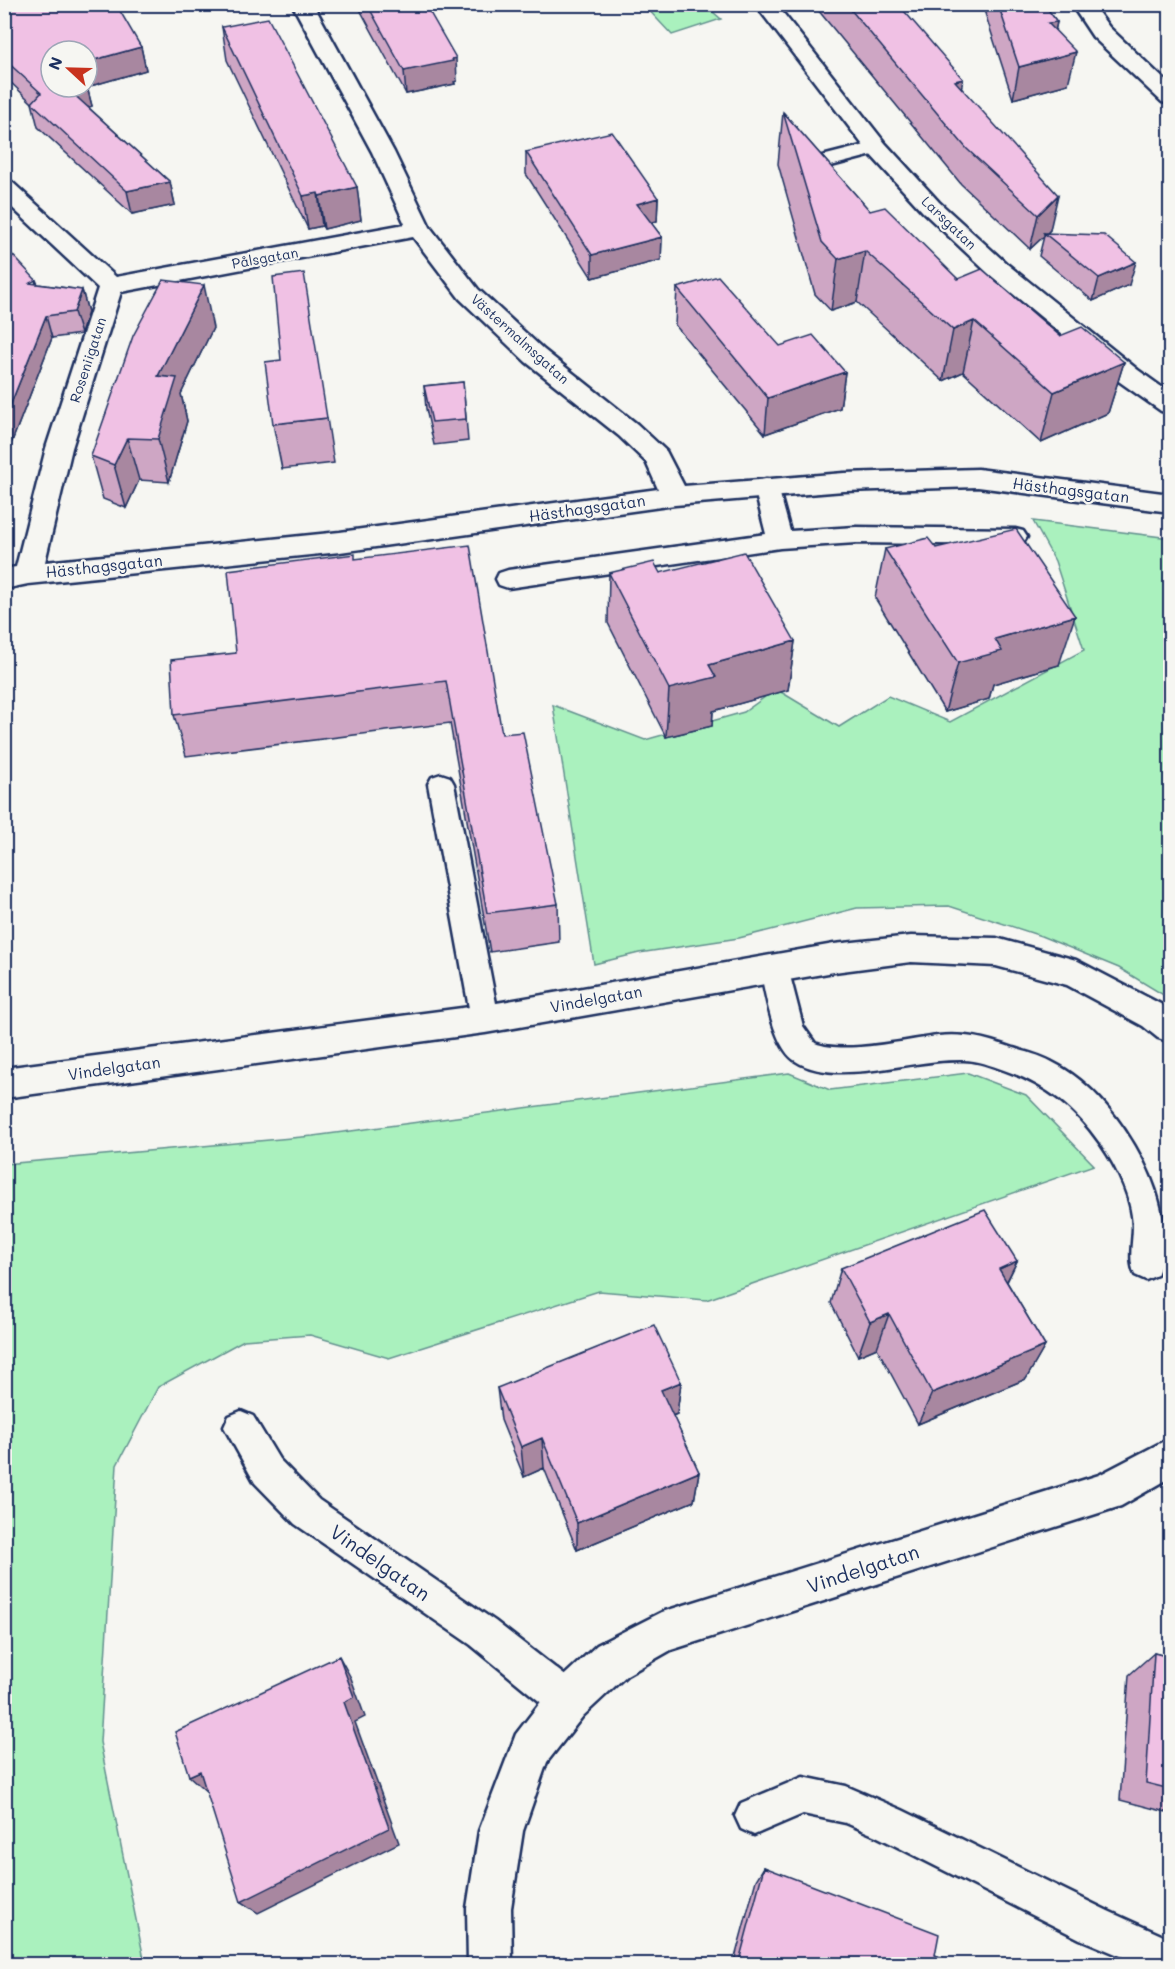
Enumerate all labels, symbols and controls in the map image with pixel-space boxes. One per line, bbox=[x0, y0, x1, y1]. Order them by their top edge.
north arrow bbox=[39, 39, 99, 99]
text: N bbox=[43, 54, 67, 73]
street label: Larsgatan bbox=[918, 192, 981, 254]
street label: Pålsgatan bbox=[230, 242, 300, 273]
street label: Västermalmsgatan bbox=[467, 289, 574, 388]
street label: Roseniigatan bbox=[65, 315, 110, 405]
street label: Hästhagsgatan bbox=[1012, 472, 1131, 507]
street label: Hästhagsgatan bbox=[527, 489, 647, 526]
street label: Hästhagsgatan bbox=[44, 549, 163, 582]
street label: Vindelgatan bbox=[548, 980, 644, 1017]
street label: Vindelgatan bbox=[66, 1051, 162, 1084]
street label: Vindelgatan bbox=[325, 1518, 436, 1606]
street label: Vindelgatan bbox=[803, 1538, 922, 1598]

